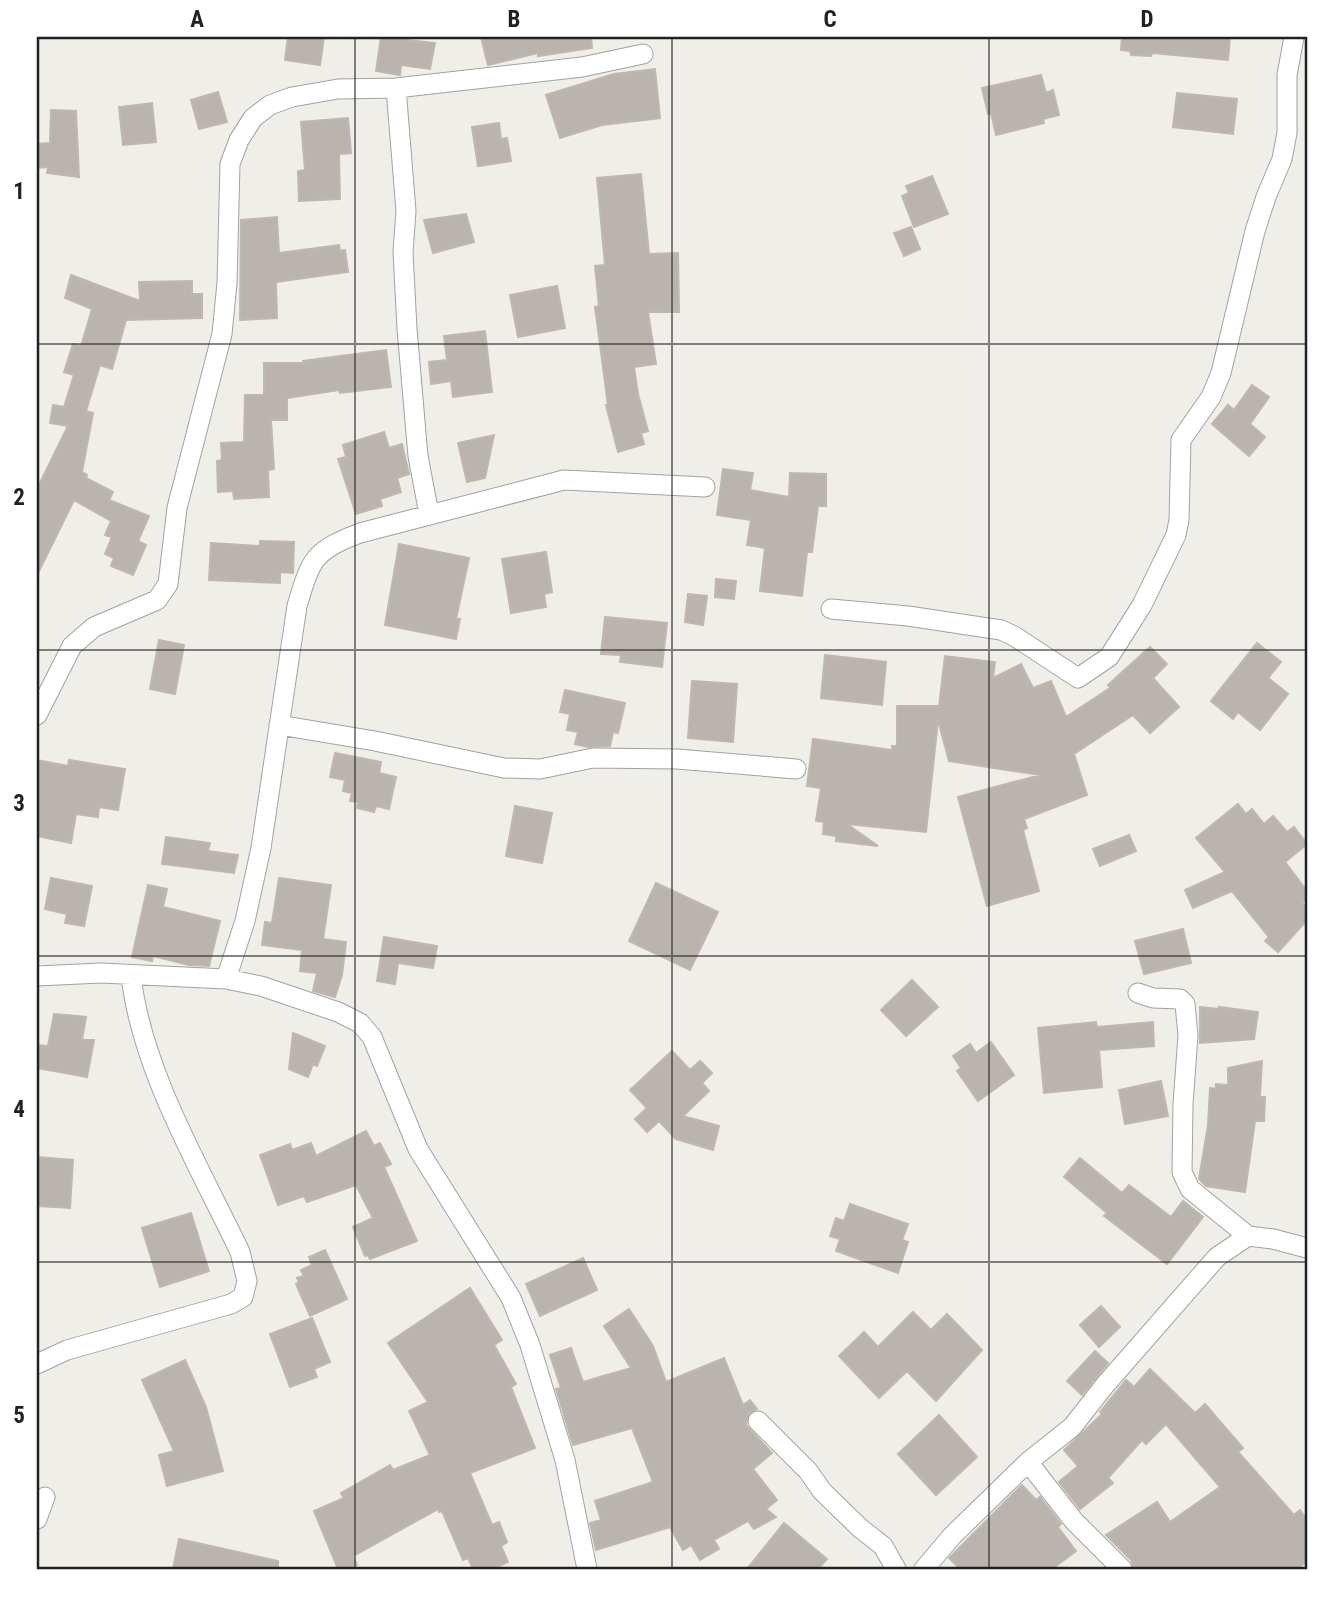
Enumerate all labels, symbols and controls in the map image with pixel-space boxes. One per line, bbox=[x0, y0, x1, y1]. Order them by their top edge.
text: A bbox=[190, 6, 204, 33]
text: B bbox=[508, 6, 520, 33]
text: C bbox=[823, 6, 837, 33]
text: D bbox=[1141, 6, 1154, 33]
text: 1 bbox=[13, 178, 25, 205]
text: 2 bbox=[13, 484, 25, 511]
text: 3 bbox=[13, 790, 25, 817]
text: 4 bbox=[13, 1096, 25, 1123]
text: 5 bbox=[13, 1402, 25, 1429]

